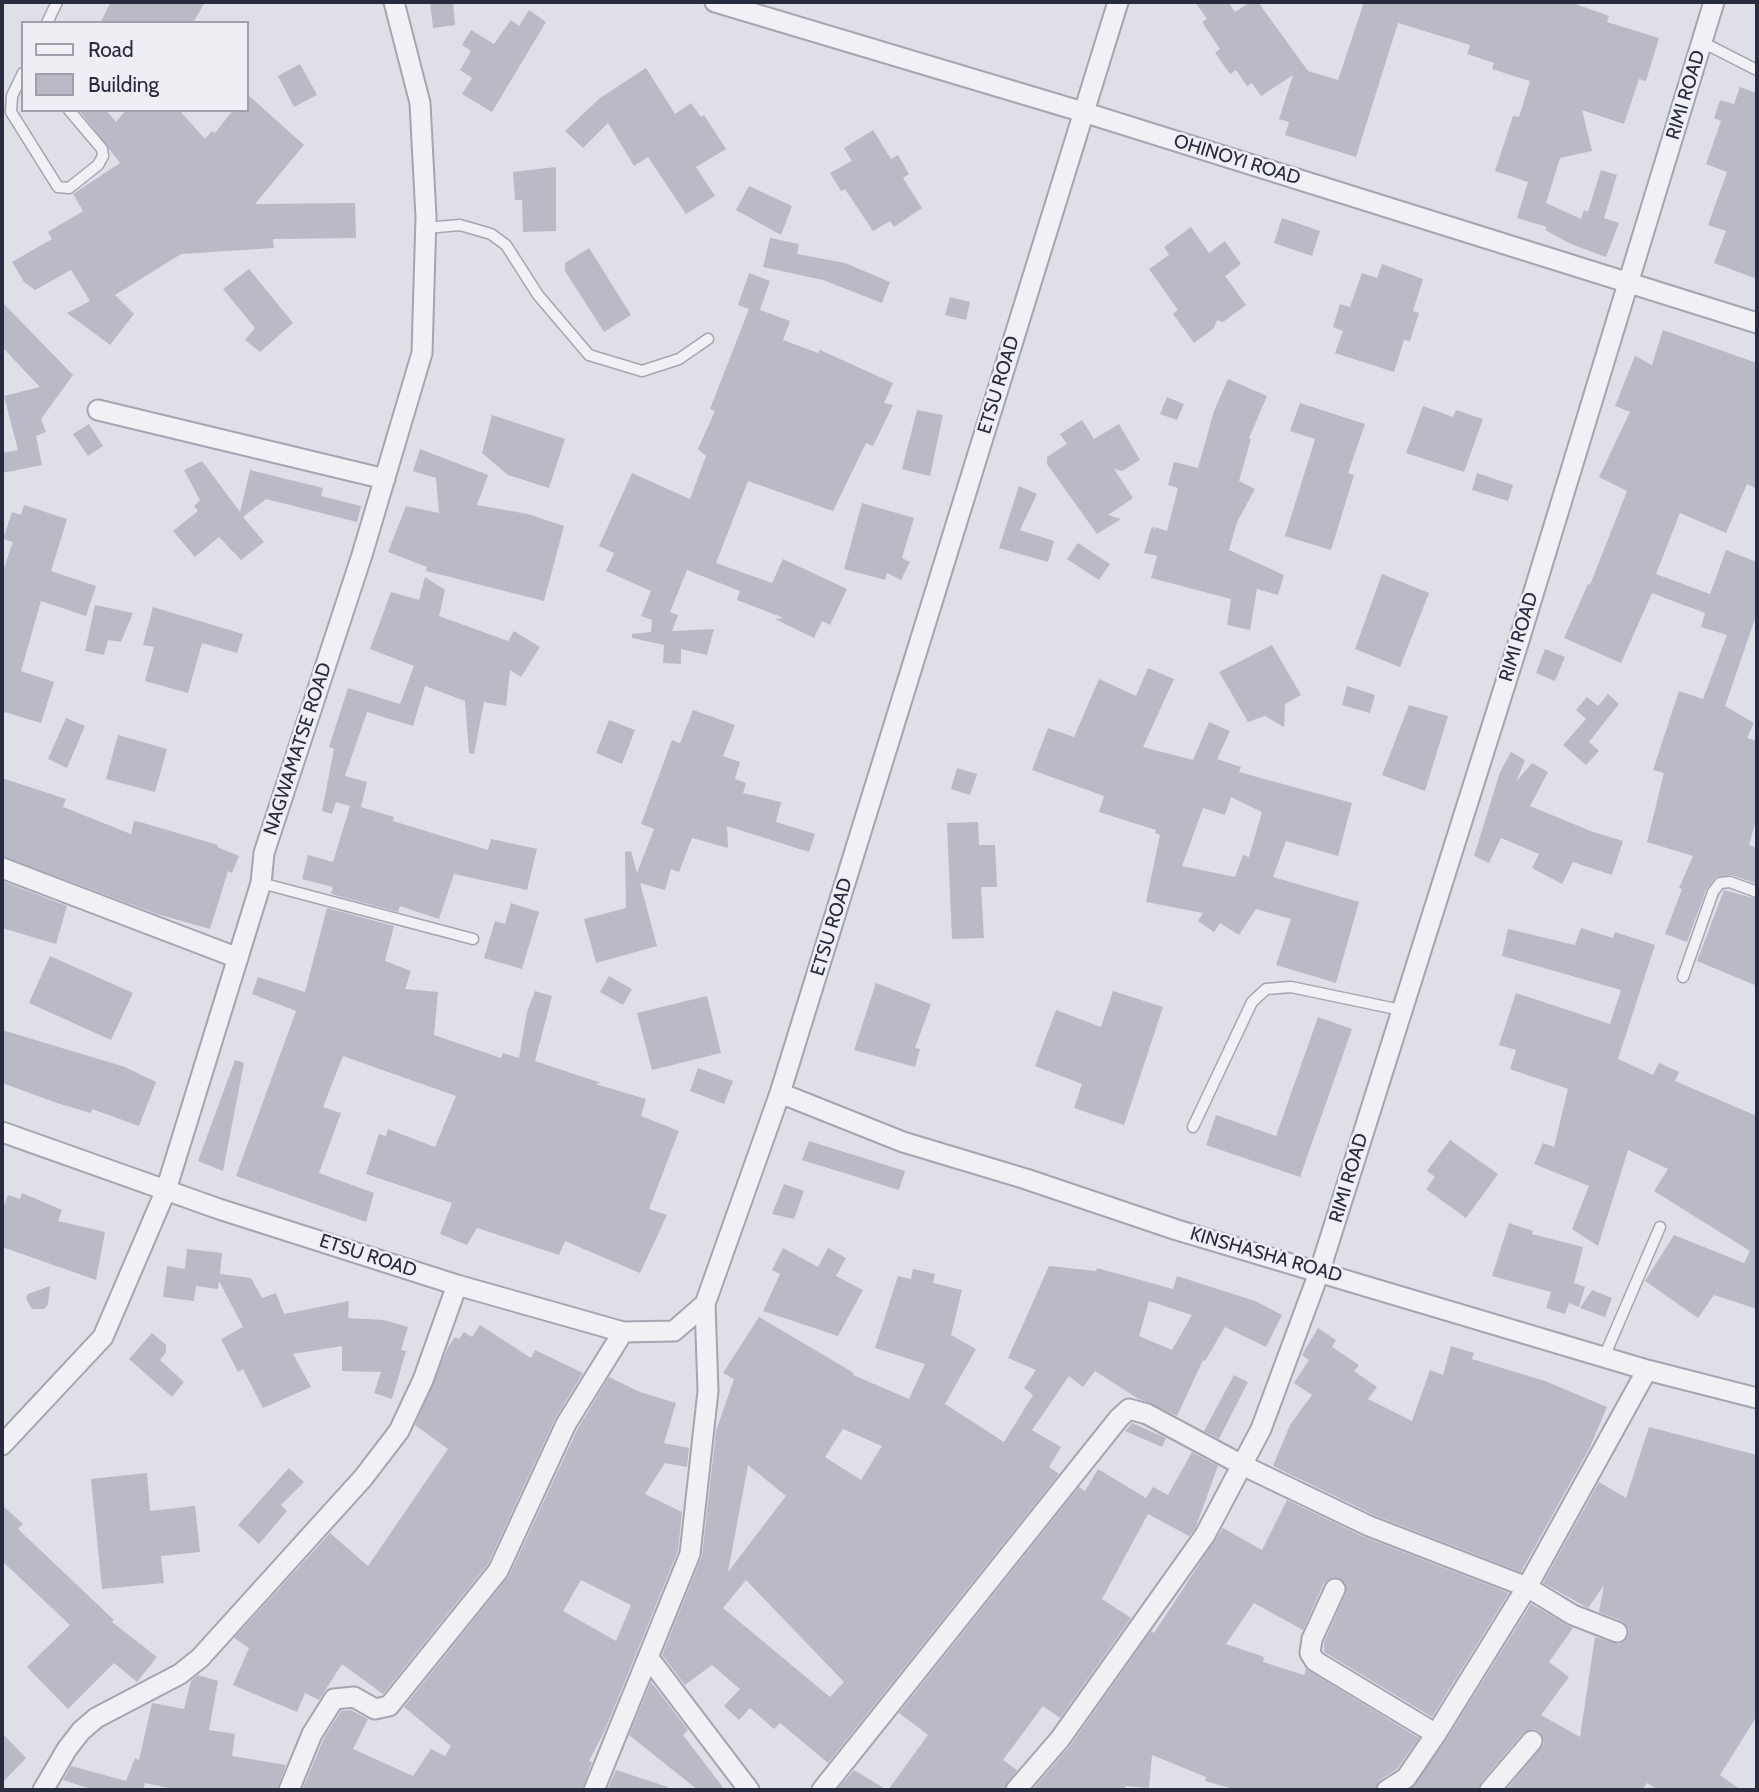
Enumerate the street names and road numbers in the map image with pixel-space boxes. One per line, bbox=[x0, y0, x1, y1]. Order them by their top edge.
street label: RIMI ROAD bbox=[1662, 48, 1710, 142]
street label: OHINOYI ROAD bbox=[1171, 130, 1303, 190]
street label: ETSU ROAD bbox=[973, 333, 1025, 437]
street label: RIMI ROAD bbox=[1495, 590, 1543, 684]
street label: NAGWAMATSE ROAD bbox=[259, 660, 337, 838]
street label: ETSU ROAD bbox=[806, 875, 858, 979]
street label: RIMI ROAD bbox=[1325, 1131, 1373, 1225]
street label: KINSHASHA ROAD bbox=[1187, 1222, 1345, 1288]
street label: ETSU ROAD bbox=[316, 1230, 420, 1282]

